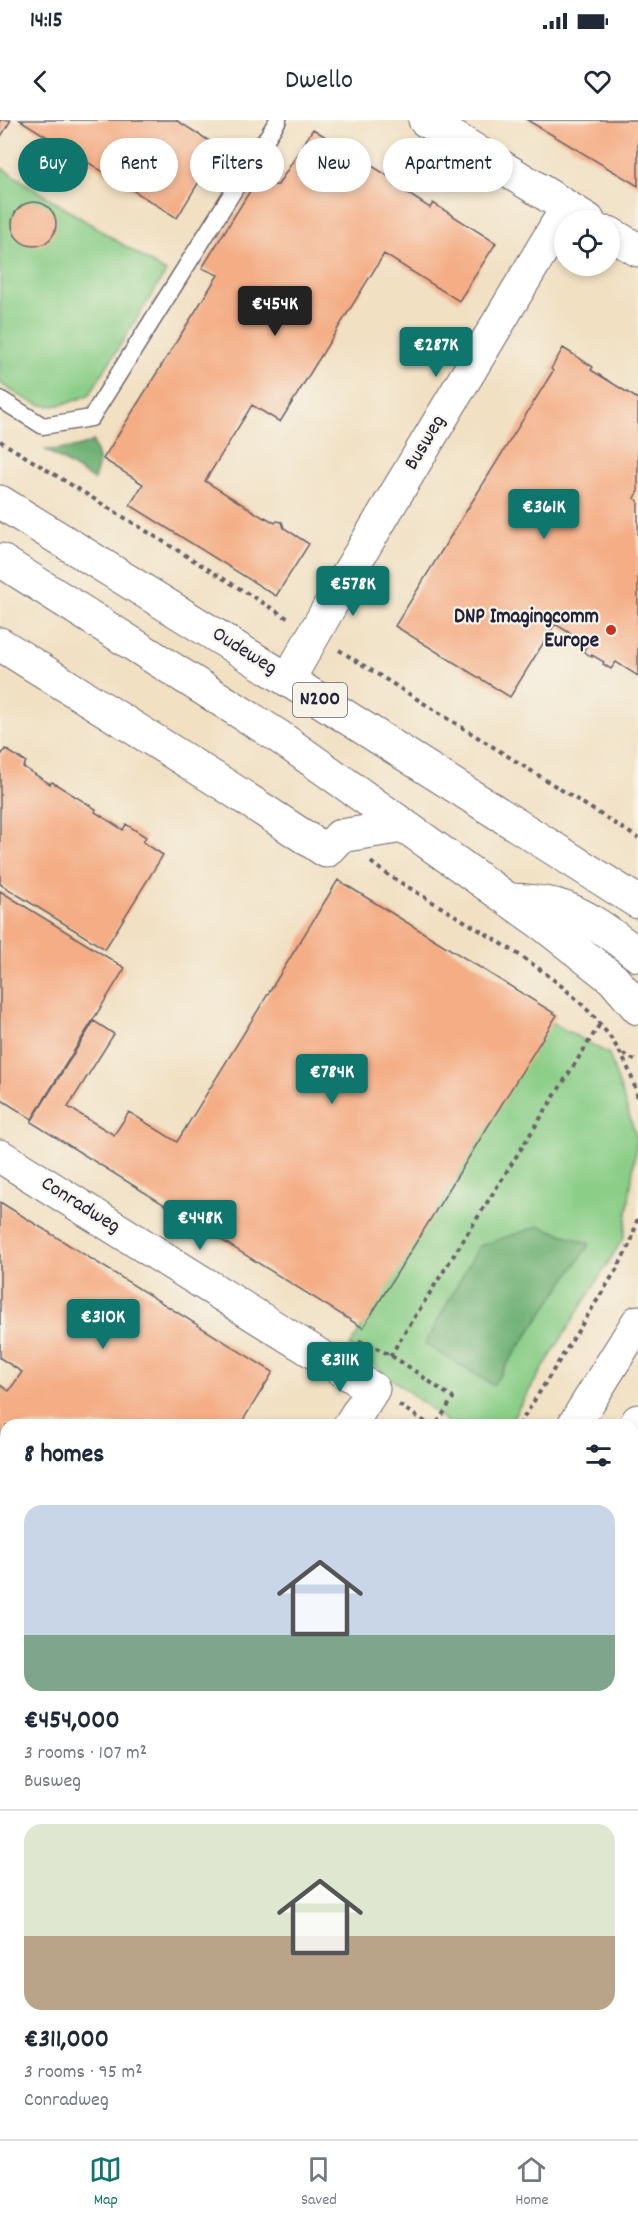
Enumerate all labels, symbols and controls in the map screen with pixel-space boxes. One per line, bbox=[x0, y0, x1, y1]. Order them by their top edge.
text: 14:15 bbox=[30, 6, 63, 37]
text: Dwello bbox=[285, 62, 353, 101]
icon: back bbox=[24, 65, 57, 98]
icon: heart bbox=[581, 65, 614, 98]
chip: Buy bbox=[18, 138, 88, 192]
chip: Rent bbox=[100, 138, 178, 192]
chip: Filters bbox=[190, 138, 284, 192]
chip: New bbox=[296, 138, 371, 192]
chip: Apartment bbox=[383, 138, 513, 192]
map controls bbox=[554, 210, 620, 276]
button: locate bbox=[554, 210, 620, 276]
pin: €454K bbox=[233, 286, 317, 337]
text: €454K bbox=[252, 291, 298, 319]
pin: €287K bbox=[394, 327, 478, 378]
text: €287K bbox=[414, 332, 458, 360]
street label: Busweg bbox=[398, 410, 454, 476]
pin: €361K bbox=[502, 489, 586, 540]
text: €361K bbox=[522, 494, 566, 522]
pin: €578K bbox=[311, 566, 395, 617]
text: €578K bbox=[330, 571, 376, 599]
place label: DNP Imagingcomm Europe bbox=[454, 603, 599, 657]
street label: Oudeweg bbox=[205, 620, 283, 684]
marker: DNP Imagingcomm Europe bbox=[604, 623, 618, 637]
road number: N200 bbox=[293, 683, 347, 717]
pin: €784K bbox=[290, 1054, 374, 1105]
text: €784K bbox=[310, 1059, 354, 1087]
street label: Conradweg bbox=[34, 1170, 126, 1242]
pin: €448K bbox=[158, 1200, 242, 1251]
text: €448K bbox=[177, 1205, 223, 1233]
pin: €310K bbox=[61, 1299, 145, 1350]
text: €310K bbox=[81, 1304, 125, 1332]
pin: €311K bbox=[298, 1342, 382, 1393]
text: €311K bbox=[321, 1347, 359, 1375]
text: 8 homes bbox=[24, 1437, 104, 1474]
icon: filters bbox=[582, 1439, 615, 1472]
icon: home bbox=[266, 1544, 374, 1652]
text: €454,000 bbox=[24, 1703, 120, 1740]
text: 3 rooms · 107 m² bbox=[24, 1740, 147, 1768]
text: Busweg bbox=[24, 1768, 81, 1796]
icon: home bbox=[266, 1863, 374, 1971]
text: €311,000 bbox=[24, 2022, 109, 2059]
text: 3 rooms · 95 m² bbox=[24, 2059, 143, 2087]
text: Conradweg bbox=[24, 2087, 109, 2115]
tab: Map bbox=[89, 2153, 122, 2212]
tab: Saved bbox=[301, 2153, 337, 2212]
tab: Home bbox=[515, 2153, 549, 2212]

